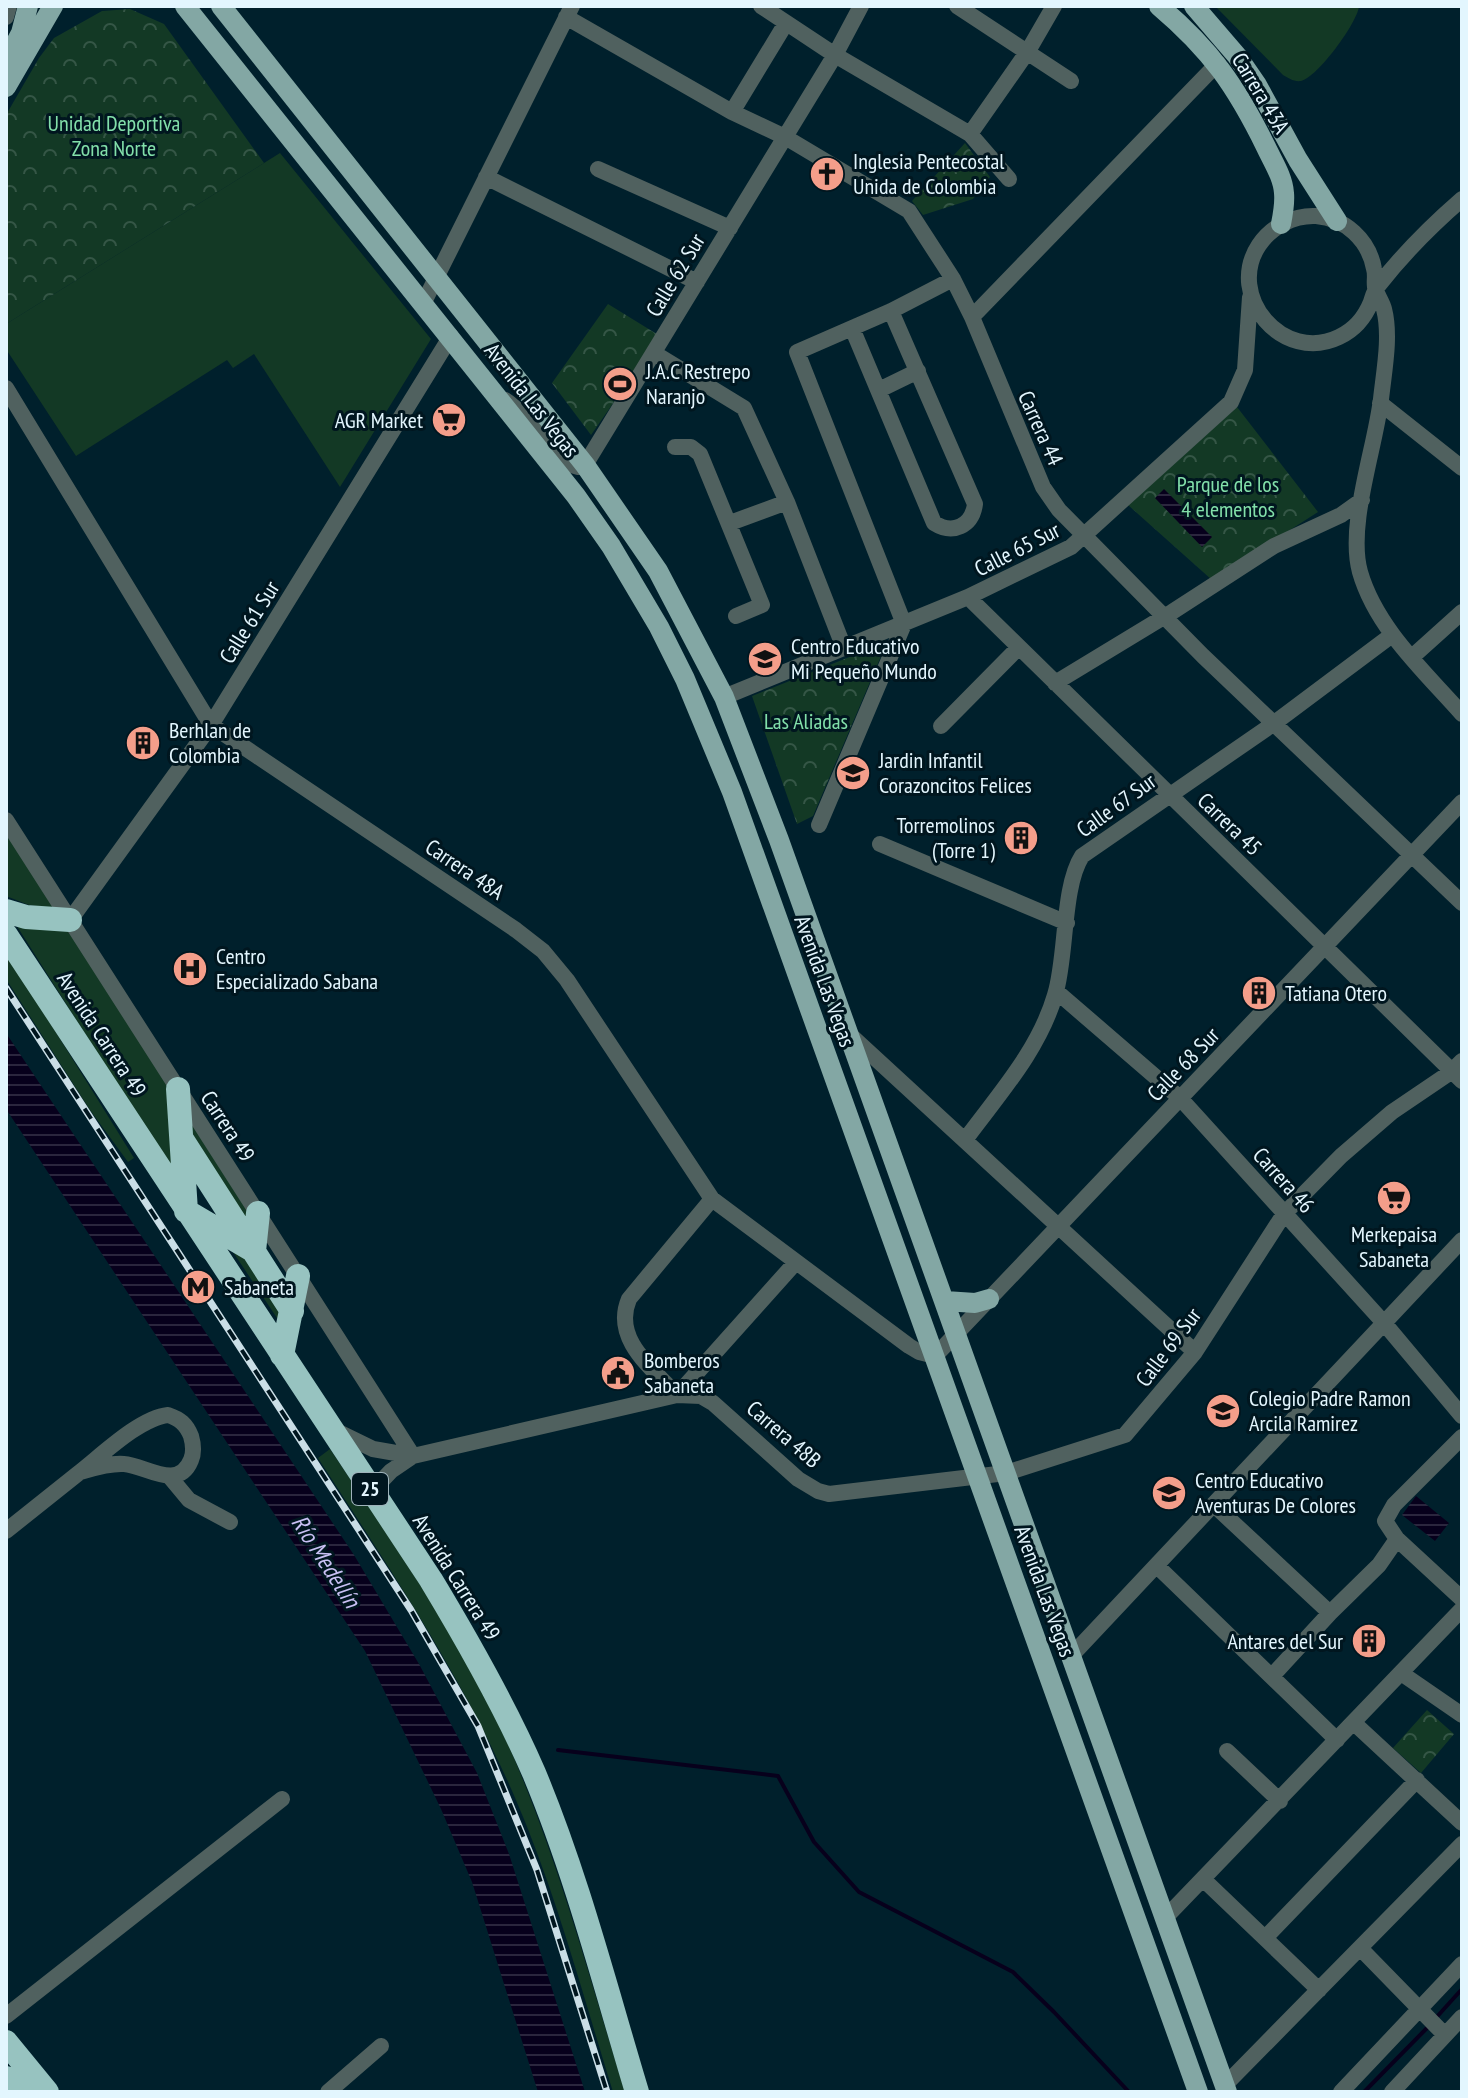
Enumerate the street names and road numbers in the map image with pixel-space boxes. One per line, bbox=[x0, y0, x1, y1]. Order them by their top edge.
street label: Carrera 43A bbox=[1226, 47, 1296, 139]
street label: Calle 62 Sur bbox=[639, 228, 711, 322]
street label: Avenida Las Vegas bbox=[479, 337, 585, 463]
street label: Carrera 44 bbox=[1012, 386, 1070, 470]
street label: Calle 65 Sur bbox=[970, 516, 1064, 582]
street label: Calle 61 Sur bbox=[213, 576, 285, 668]
street label: Calle 67 Sur bbox=[1071, 767, 1161, 843]
street label: Carrera 45 bbox=[1192, 786, 1268, 862]
street label: Carrera 48A bbox=[420, 832, 510, 906]
street label: Avenida Las Vegas bbox=[788, 911, 862, 1051]
street label: Avenida Carrera 49 bbox=[51, 966, 153, 1102]
street label: Calle 68 Sur bbox=[1141, 1021, 1225, 1107]
street label: Carrera 49 bbox=[195, 1085, 261, 1167]
street label: Carrera 46 bbox=[1247, 1141, 1321, 1219]
street label: Calle 69 Sur bbox=[1129, 1302, 1207, 1392]
street label: Carrera 48B bbox=[741, 1394, 827, 1474]
road number: 25 bbox=[352, 1473, 388, 1505]
street label: Avenida Carrera 49 bbox=[407, 1509, 507, 1645]
street label: Avenida Las Vegas bbox=[1008, 1521, 1082, 1661]

